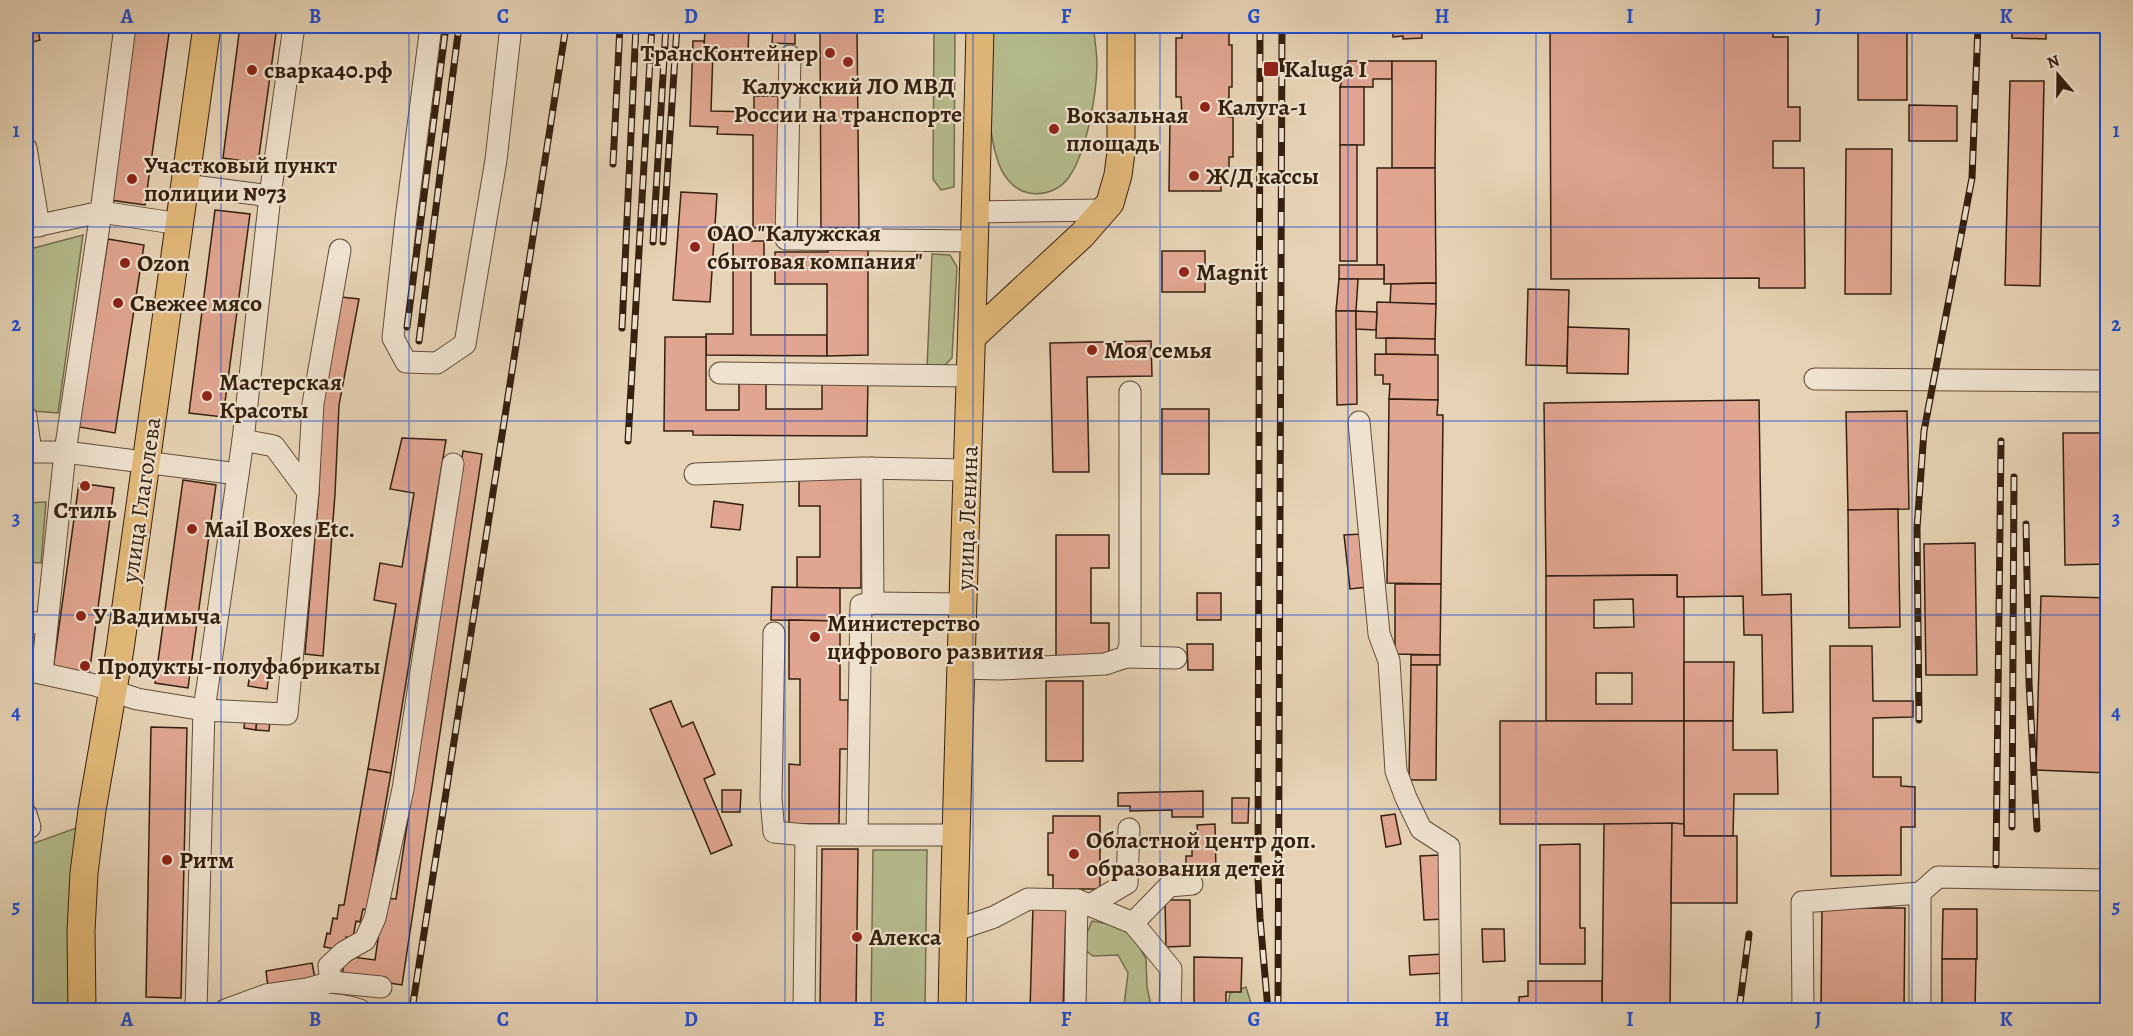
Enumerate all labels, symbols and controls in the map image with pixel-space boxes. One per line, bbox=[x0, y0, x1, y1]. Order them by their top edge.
text: A bbox=[120, 3, 134, 30]
text: B bbox=[309, 3, 321, 30]
text: C bbox=[497, 3, 509, 30]
text: D bbox=[684, 3, 698, 30]
text: E bbox=[873, 3, 885, 30]
text: F bbox=[1061, 3, 1072, 30]
text: G bbox=[1247, 3, 1261, 30]
text: H bbox=[1435, 3, 1450, 30]
text: I bbox=[1626, 3, 1634, 30]
text: J bbox=[1815, 3, 1822, 30]
text: K bbox=[1999, 3, 2013, 30]
place label: ТрансКонтейнер bbox=[641, 37, 818, 69]
north arrow bbox=[2028, 45, 2088, 105]
marker: ТрансКонтейнер bbox=[823, 46, 837, 60]
text: N bbox=[2044, 49, 2063, 74]
place label: Kaluga I bbox=[1284, 53, 1367, 85]
place label: сварка40.рф bbox=[264, 54, 393, 86]
marker: Калужский ЛО МВД России на транспорте bbox=[841, 55, 855, 69]
marker: Kaluga I bbox=[1262, 60, 1280, 78]
marker: сварка40.рф bbox=[245, 63, 259, 77]
place label: Калужский ЛО МВД России на транспорте bbox=[734, 70, 962, 130]
place label: Калуга-1 bbox=[1217, 91, 1307, 123]
place label: Вокзальная площадь bbox=[1066, 99, 1189, 159]
marker: Калуга-1 bbox=[1198, 100, 1212, 114]
text: 1 bbox=[12, 117, 20, 144]
text: 1 bbox=[2112, 117, 2120, 144]
marker: Вокзальная площадь bbox=[1047, 122, 1061, 136]
place label: Участковый пункт полиции №73 bbox=[144, 149, 337, 209]
place label: Ж/Д кассы bbox=[1206, 160, 1319, 192]
marker: Ж/Д кассы bbox=[1187, 169, 1201, 183]
marker: Участковый пункт полиции №73 bbox=[125, 172, 139, 186]
place label: ОАО "Калужская сбытовая компания" bbox=[707, 217, 923, 277]
marker: ОАО "Калужская сбытовая компания" bbox=[688, 240, 702, 254]
place label: Ozon bbox=[137, 247, 191, 279]
marker: Ozon bbox=[118, 256, 132, 270]
place label: Magnit bbox=[1196, 256, 1268, 288]
marker: Magnit bbox=[1177, 265, 1191, 279]
place label: Свежее мясо bbox=[130, 287, 262, 319]
marker: Свежее мясо bbox=[111, 296, 125, 310]
text: 2 bbox=[11, 311, 21, 338]
text: 2 bbox=[2111, 311, 2121, 338]
place label: Моя семья bbox=[1104, 334, 1212, 366]
marker: Моя семья bbox=[1085, 343, 1099, 357]
place label: Мастерская Красоты bbox=[219, 366, 342, 426]
marker: Мастерская Красоты bbox=[200, 389, 214, 403]
street label: улица Глаголева bbox=[113, 415, 168, 586]
street label: улица Ленина bbox=[948, 445, 986, 592]
marker: Стиль bbox=[78, 479, 92, 493]
place label: Стиль bbox=[53, 494, 117, 526]
text: 3 bbox=[12, 505, 20, 532]
text: 3 bbox=[2112, 505, 2120, 532]
place label: Mail Boxes Etc. bbox=[204, 513, 355, 545]
marker: Mail Boxes Etc. bbox=[185, 522, 199, 536]
place label: У Вадимыча bbox=[93, 600, 222, 632]
place label: Министерство цифрового развития bbox=[827, 607, 1044, 667]
marker: У Вадимыча bbox=[74, 609, 88, 623]
marker: Министерство цифрового развития bbox=[808, 630, 822, 644]
place label: Продукты-полуфабрикаты bbox=[97, 650, 380, 682]
marker: Продукты-полуфабрикаты bbox=[78, 659, 92, 673]
text: 4 bbox=[11, 699, 21, 726]
text: 4 bbox=[2111, 699, 2121, 726]
place label: Областной центр доп. образования детей bbox=[1086, 824, 1316, 884]
place label: Ритм bbox=[179, 844, 234, 876]
marker: Областной центр доп. образования детей bbox=[1067, 847, 1081, 861]
marker: Ритм bbox=[160, 853, 174, 867]
text: 5 bbox=[12, 893, 20, 920]
text: 5 bbox=[2112, 893, 2120, 920]
place label: Алекса bbox=[868, 921, 942, 953]
marker: Алекса bbox=[850, 930, 864, 944]
text: A bbox=[120, 1006, 134, 1033]
text: B bbox=[309, 1006, 321, 1033]
text: C bbox=[497, 1006, 509, 1033]
text: D bbox=[684, 1006, 698, 1033]
text: E bbox=[873, 1006, 885, 1033]
text: F bbox=[1061, 1006, 1072, 1033]
text: G bbox=[1247, 1006, 1261, 1033]
text: H bbox=[1435, 1006, 1450, 1033]
text: I bbox=[1626, 1006, 1634, 1033]
text: J bbox=[1815, 1006, 1822, 1033]
text: K bbox=[1999, 1006, 2013, 1033]

